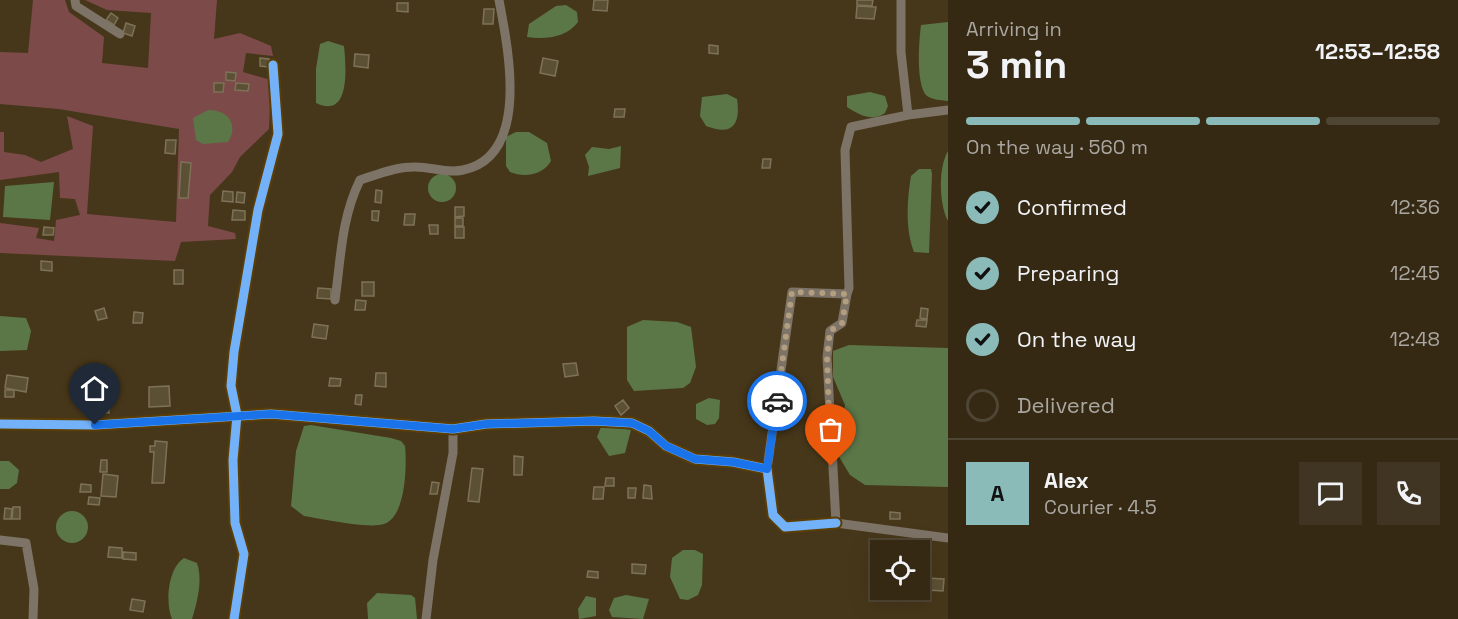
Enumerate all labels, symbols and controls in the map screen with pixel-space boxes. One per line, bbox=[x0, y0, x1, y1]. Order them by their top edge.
text: Arriving in bbox=[966, 16, 1062, 42]
text: 12:53–12:58 bbox=[1315, 37, 1440, 65]
text: 3 min bbox=[966, 40, 1067, 89]
text: On the way · 560 m bbox=[966, 134, 1148, 160]
icon: check bbox=[966, 191, 999, 224]
text: Confirmed bbox=[1017, 193, 1127, 221]
text: 12:36 bbox=[1390, 194, 1440, 220]
icon: check bbox=[966, 257, 999, 290]
text: Preparing bbox=[1017, 259, 1119, 287]
text: 12:45 bbox=[1390, 260, 1440, 286]
icon: check bbox=[966, 323, 999, 356]
text: On the way bbox=[1017, 325, 1136, 353]
text: 12:48 bbox=[1390, 326, 1440, 352]
pin bbox=[69, 363, 120, 425]
courier bbox=[747, 371, 807, 431]
icon: home bbox=[78, 372, 111, 405]
icon: car bbox=[761, 385, 794, 418]
text: Delivered bbox=[1017, 391, 1115, 419]
pin bbox=[805, 404, 856, 466]
icon: bag bbox=[814, 413, 847, 446]
button: chat bbox=[1299, 462, 1362, 525]
button: phone bbox=[1377, 462, 1440, 525]
text: Alex bbox=[1044, 466, 1089, 494]
text: A bbox=[991, 479, 1004, 507]
text: Courier · 4.5 bbox=[1044, 494, 1157, 520]
map controls bbox=[870, 540, 930, 600]
button: locate bbox=[870, 540, 930, 600]

